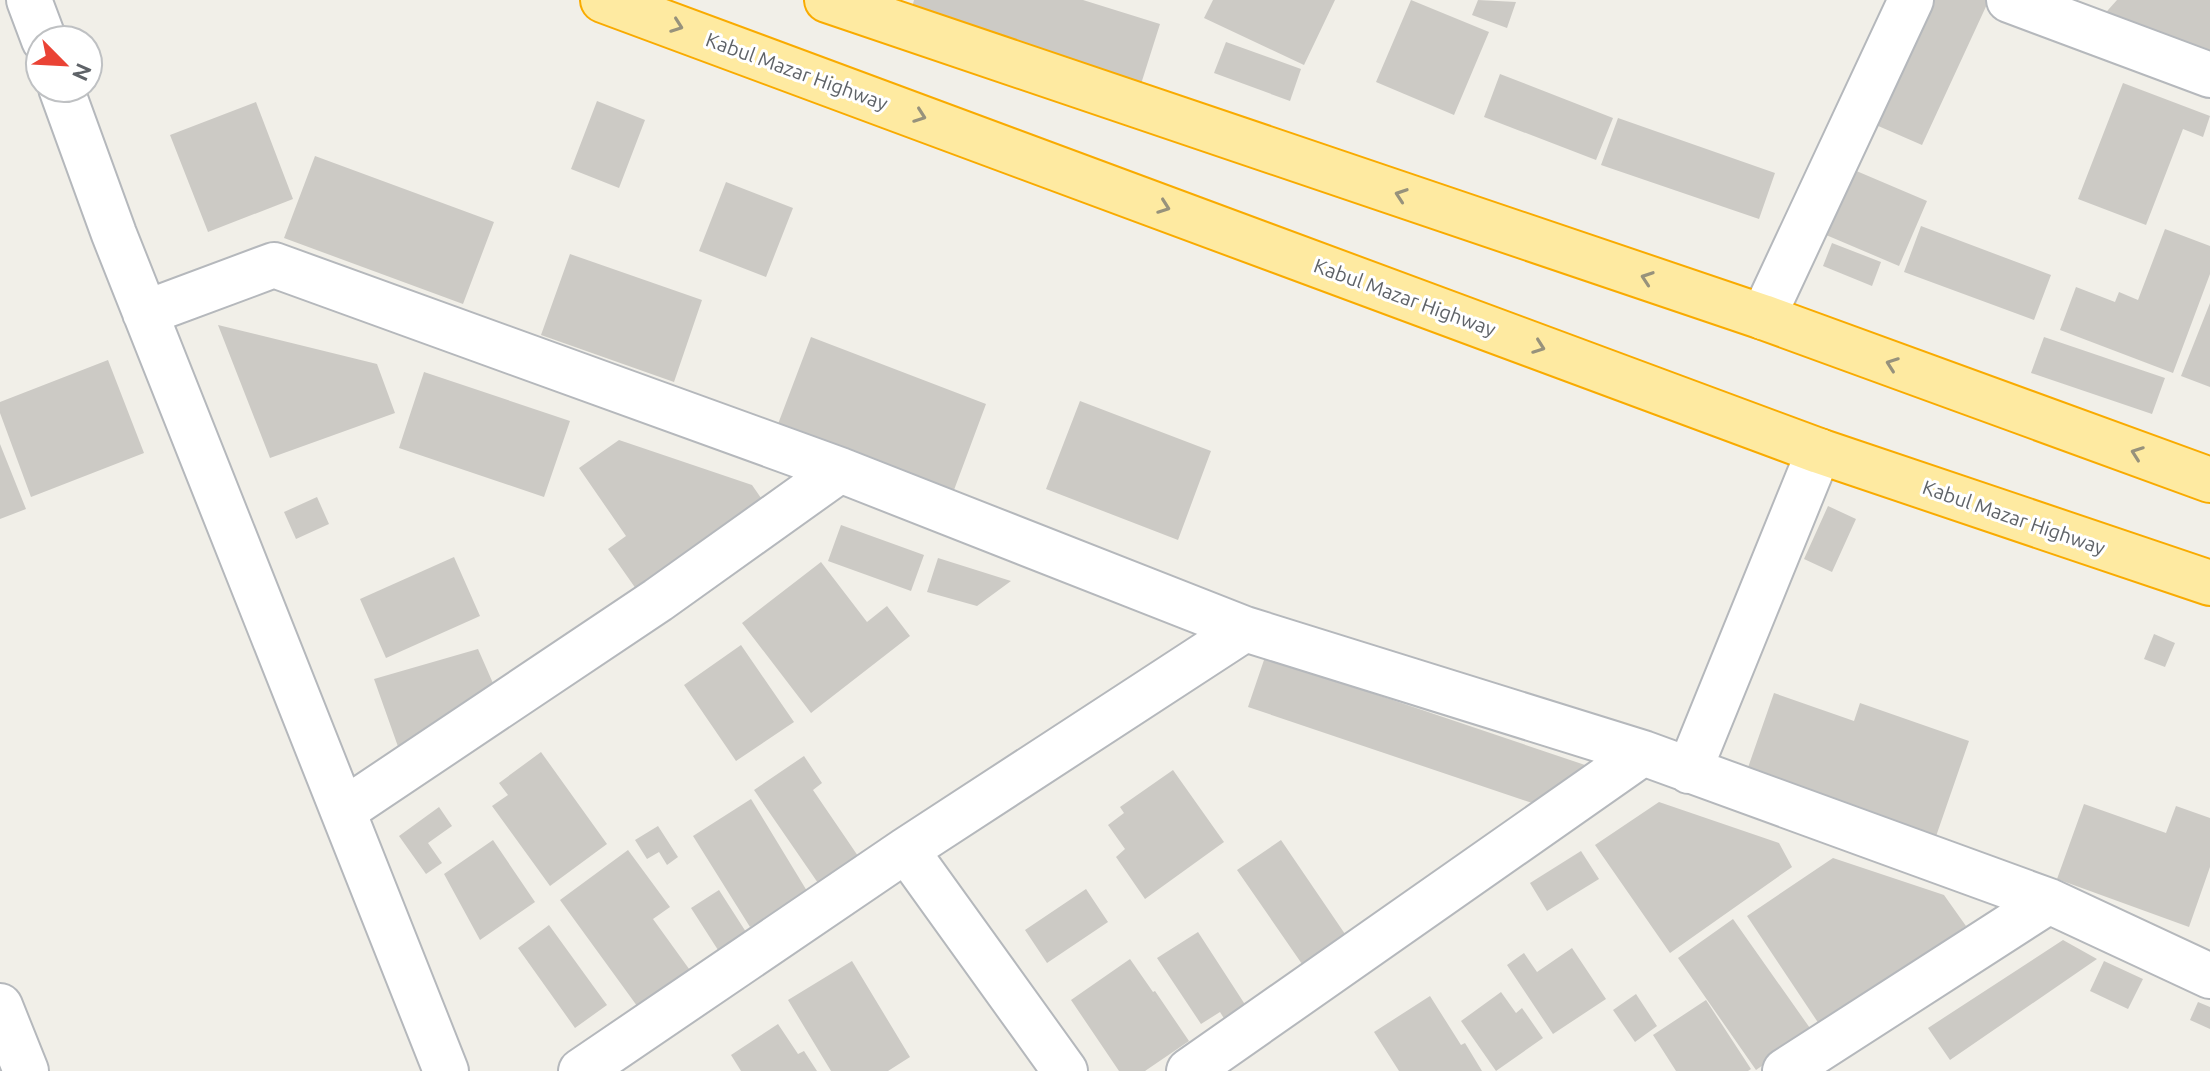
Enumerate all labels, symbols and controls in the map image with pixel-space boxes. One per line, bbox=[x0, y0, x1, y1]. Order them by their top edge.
one-way arrow bbox=[669, 16, 683, 33]
north arrow bbox=[24, 24, 104, 104]
street label: Kabul Mazar Highway bbox=[703, 27, 891, 115]
text: N bbox=[68, 60, 97, 85]
one-way arrow bbox=[913, 107, 927, 123]
one-way arrow bbox=[1394, 188, 1408, 204]
one-way arrow bbox=[1156, 197, 1170, 214]
street label: Kabul Mazar Highway bbox=[1311, 253, 1499, 341]
one-way arrow bbox=[1641, 272, 1655, 288]
one-way arrow bbox=[1531, 337, 1545, 354]
one-way arrow bbox=[1886, 357, 1900, 374]
one-way arrow bbox=[2131, 446, 2145, 463]
street label: Kabul Mazar Highway bbox=[1920, 475, 2109, 559]

